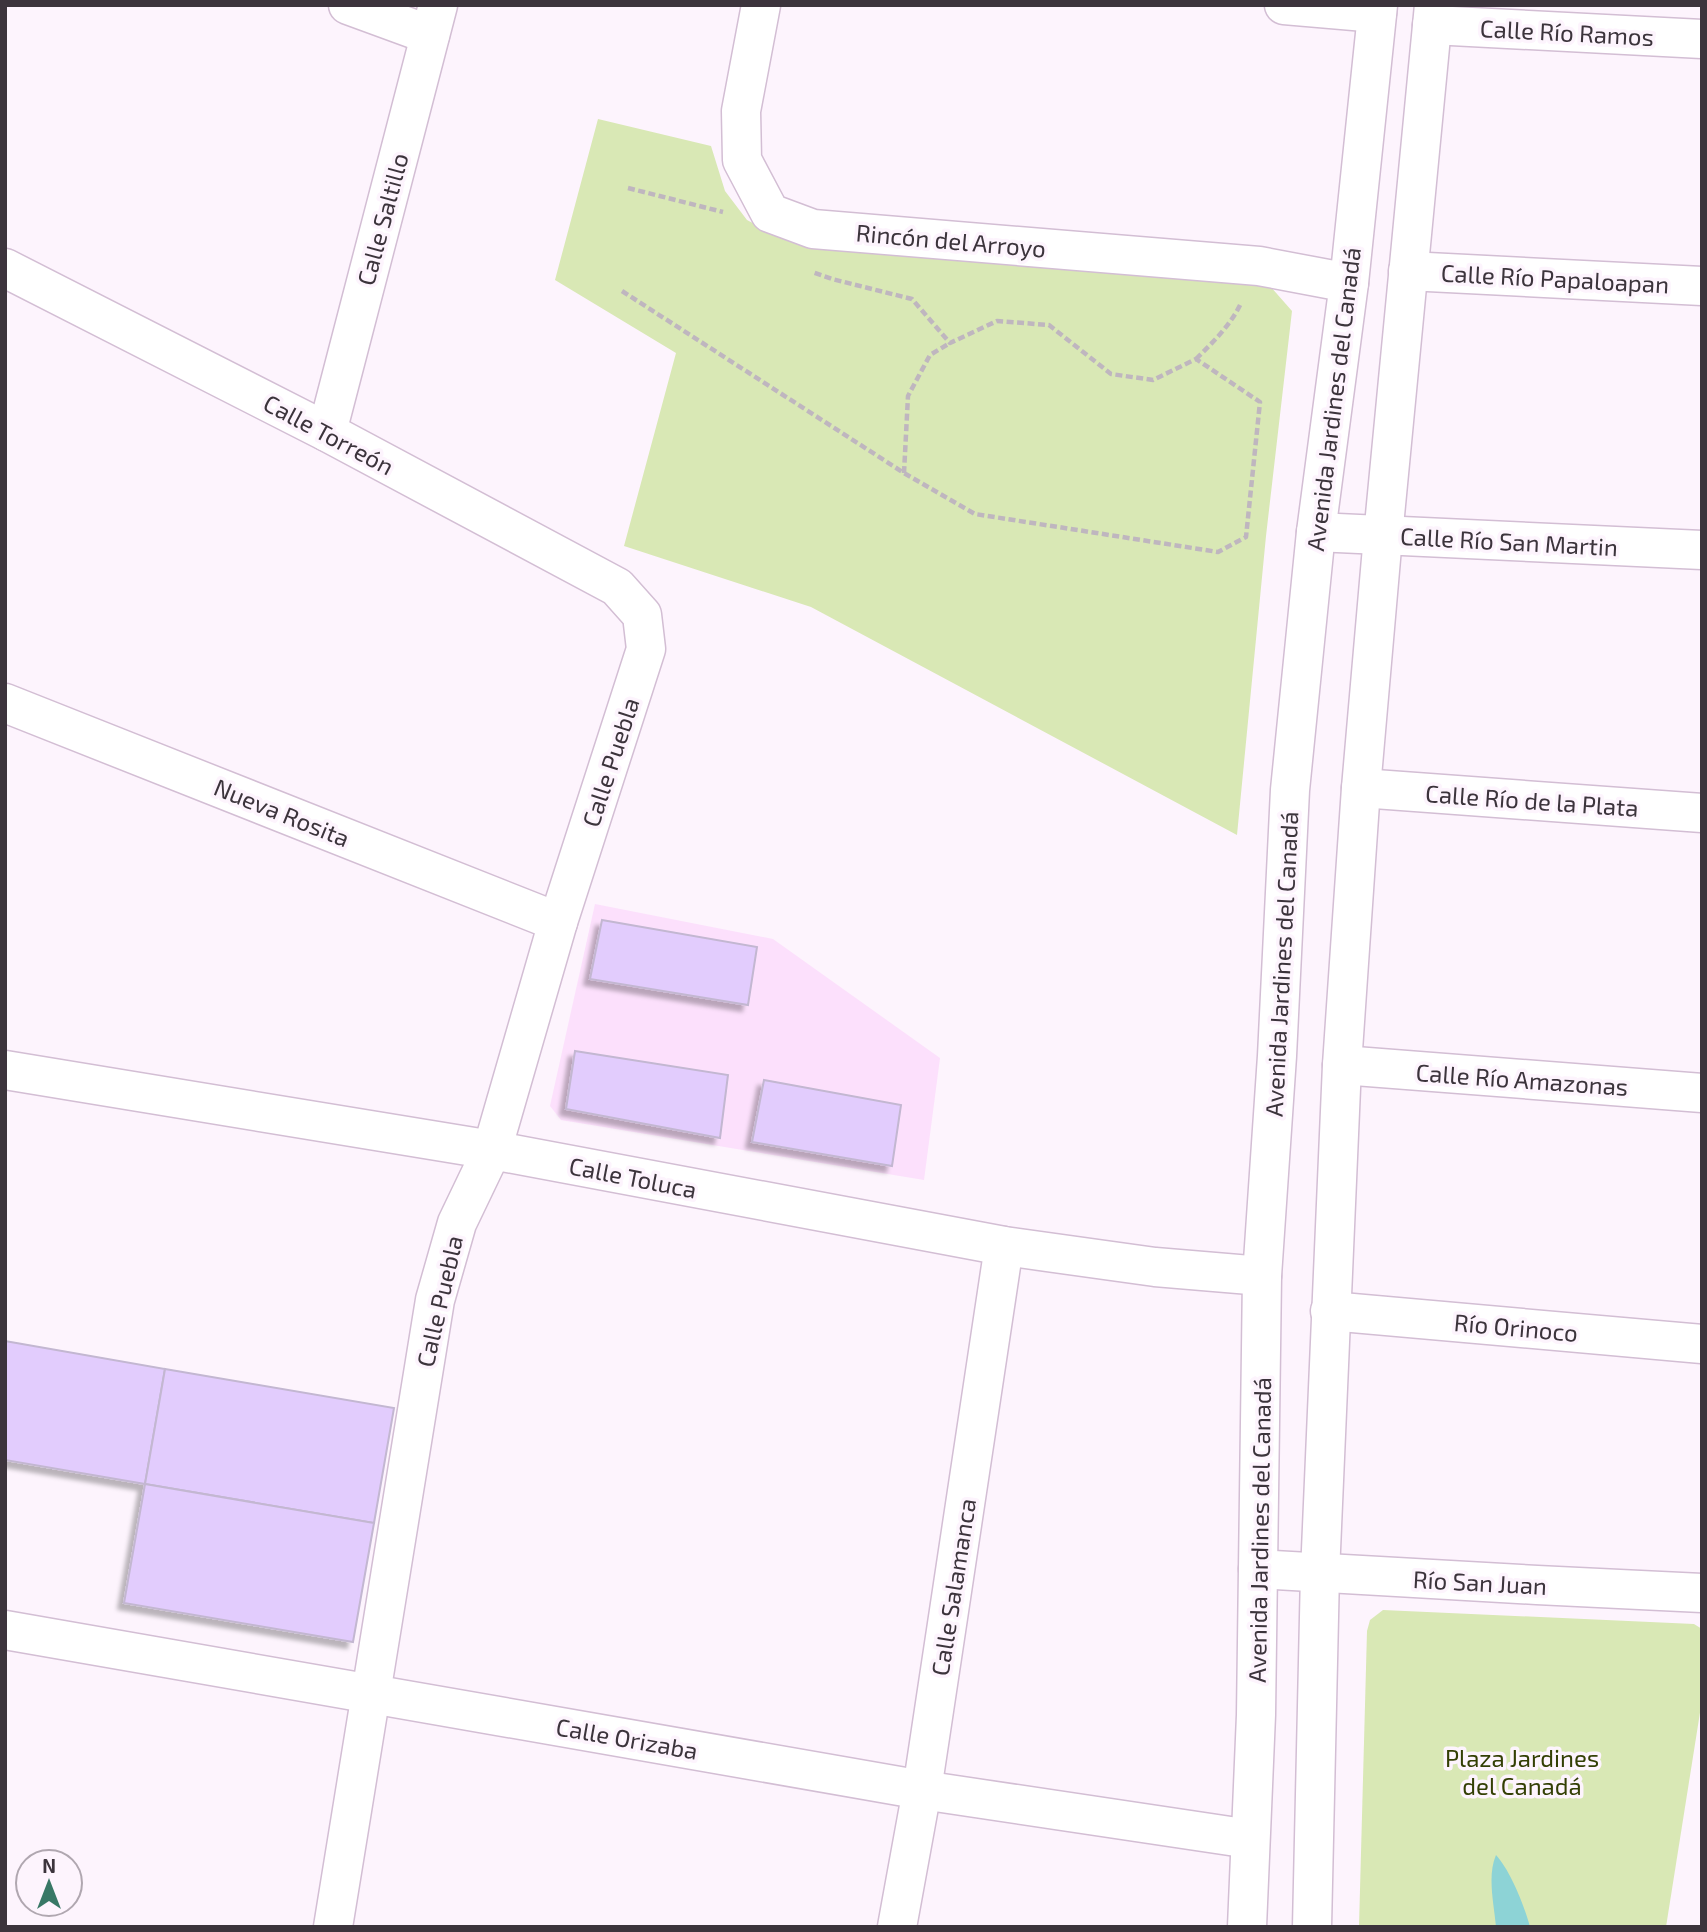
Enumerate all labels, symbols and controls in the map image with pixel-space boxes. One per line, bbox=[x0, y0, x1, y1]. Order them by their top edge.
street label: Calle Río Ramos bbox=[1479, 13, 1655, 51]
street label: Calle Saltillo bbox=[350, 150, 414, 288]
street label: Rincón del Arroyo bbox=[855, 217, 1047, 263]
street label: Avenida Jardines del Canadá bbox=[1300, 245, 1366, 553]
street label: Calle Río Papaloapan bbox=[1440, 258, 1670, 298]
street label: Calle Torreón bbox=[259, 388, 399, 480]
street label: Calle Río San Martin bbox=[1399, 521, 1619, 561]
street label: Calle Puebla bbox=[575, 694, 645, 830]
street label: Nueva Rosita bbox=[210, 772, 354, 852]
street label: Calle Río de la Plata bbox=[1424, 778, 1640, 822]
street label: Avenida Jardines del Canadá bbox=[1259, 811, 1303, 1117]
street label: Calle Río Amazonas bbox=[1415, 1057, 1629, 1101]
street label: Calle Toluca bbox=[567, 1150, 699, 1204]
street label: Calle Puebla bbox=[410, 1232, 468, 1370]
street label: Río Orinoco bbox=[1453, 1307, 1579, 1347]
street label: Avenida Jardines del Canadá bbox=[1242, 1377, 1276, 1683]
street label: Calle Salamanca bbox=[925, 1496, 981, 1678]
street label: Río San Juan bbox=[1412, 1564, 1548, 1600]
street label: Calle Orizaba bbox=[554, 1711, 700, 1765]
park label: Plaza Jardines del Canadá bbox=[1445, 1743, 1599, 1800]
north arrow bbox=[14, 1848, 84, 1918]
text: N bbox=[42, 1854, 56, 1877]

